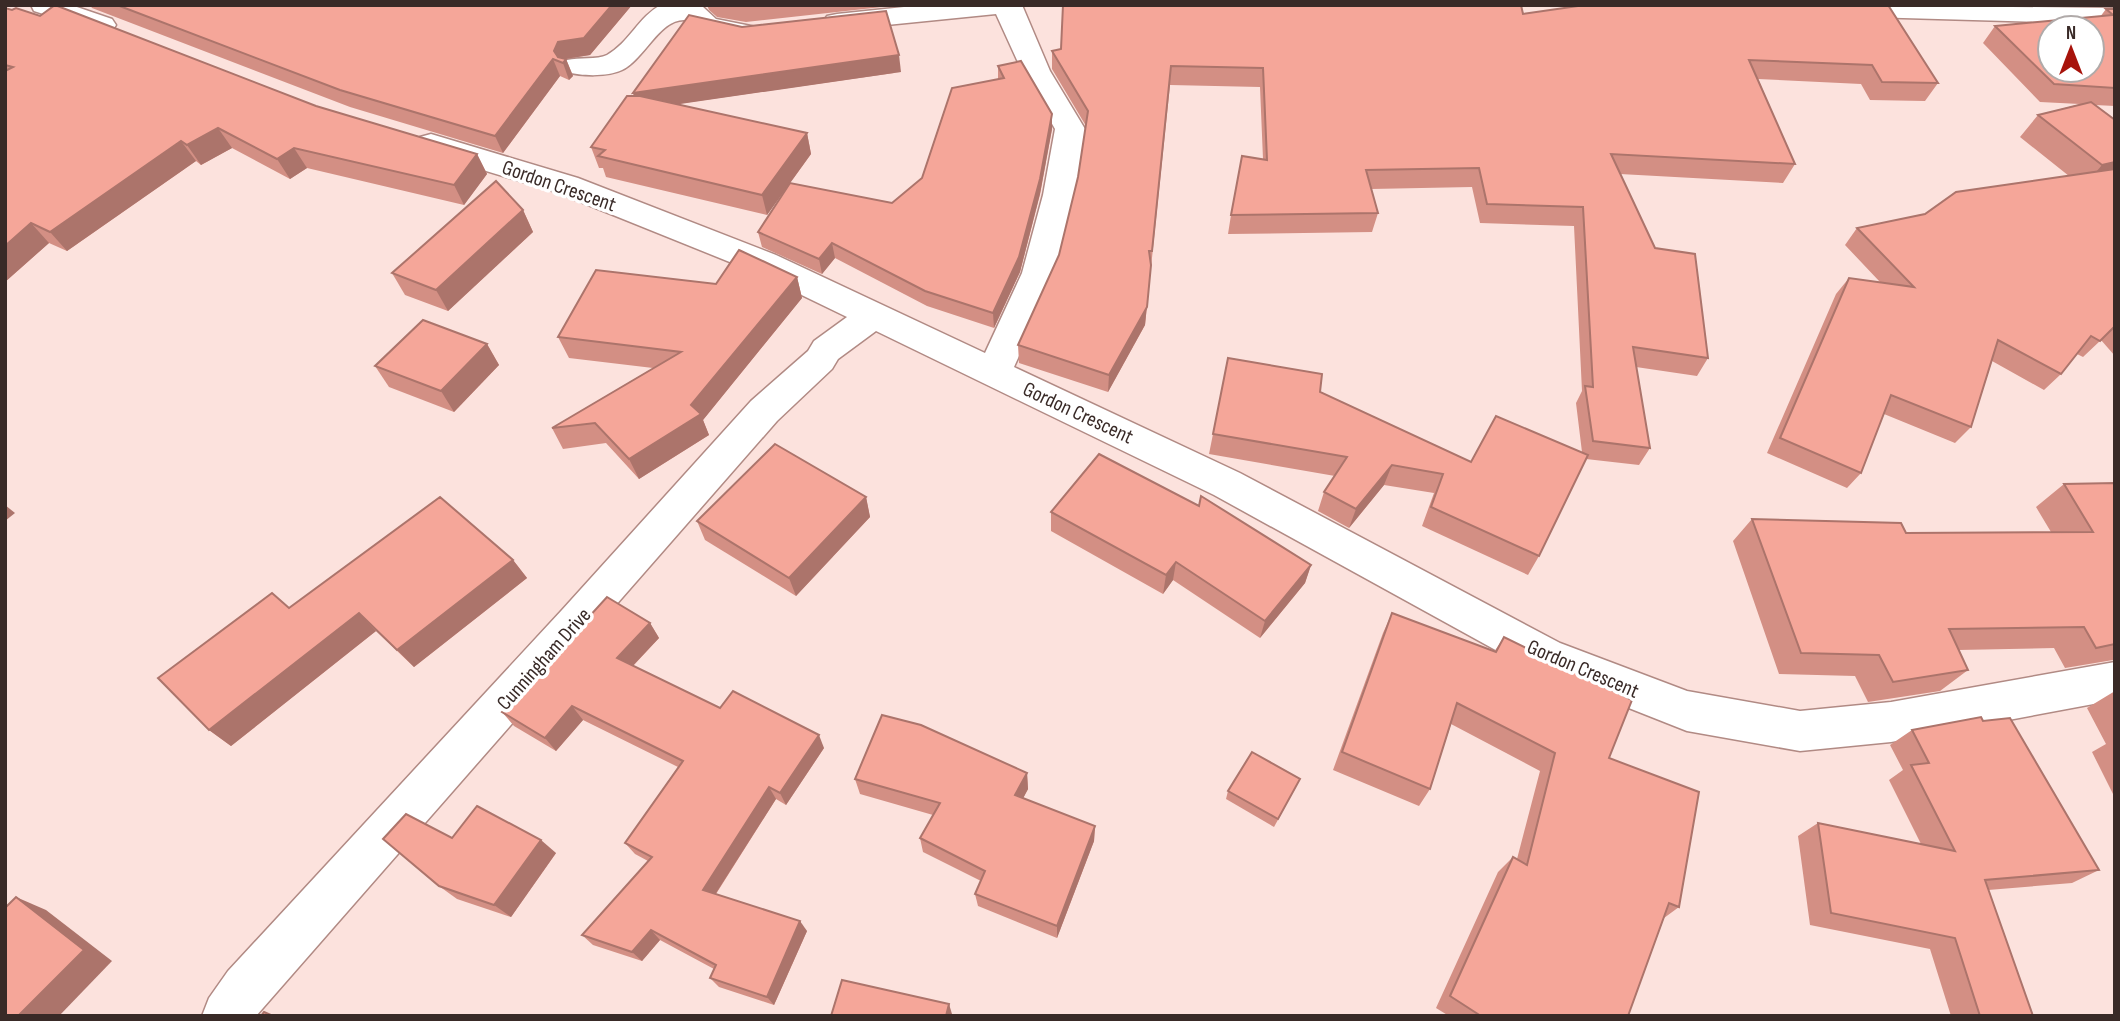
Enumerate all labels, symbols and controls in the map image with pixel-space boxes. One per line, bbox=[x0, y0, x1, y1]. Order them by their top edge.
north arrow bbox=[2036, 14, 2106, 84]
text: N bbox=[2066, 22, 2076, 45]
street label: Gordon Crescent bbox=[499, 155, 619, 217]
street label: Gordon Crescent bbox=[1019, 377, 1137, 449]
street label: Cunningham Drive bbox=[492, 603, 596, 715]
street label: Gordon Crescent bbox=[1523, 634, 1643, 704]

